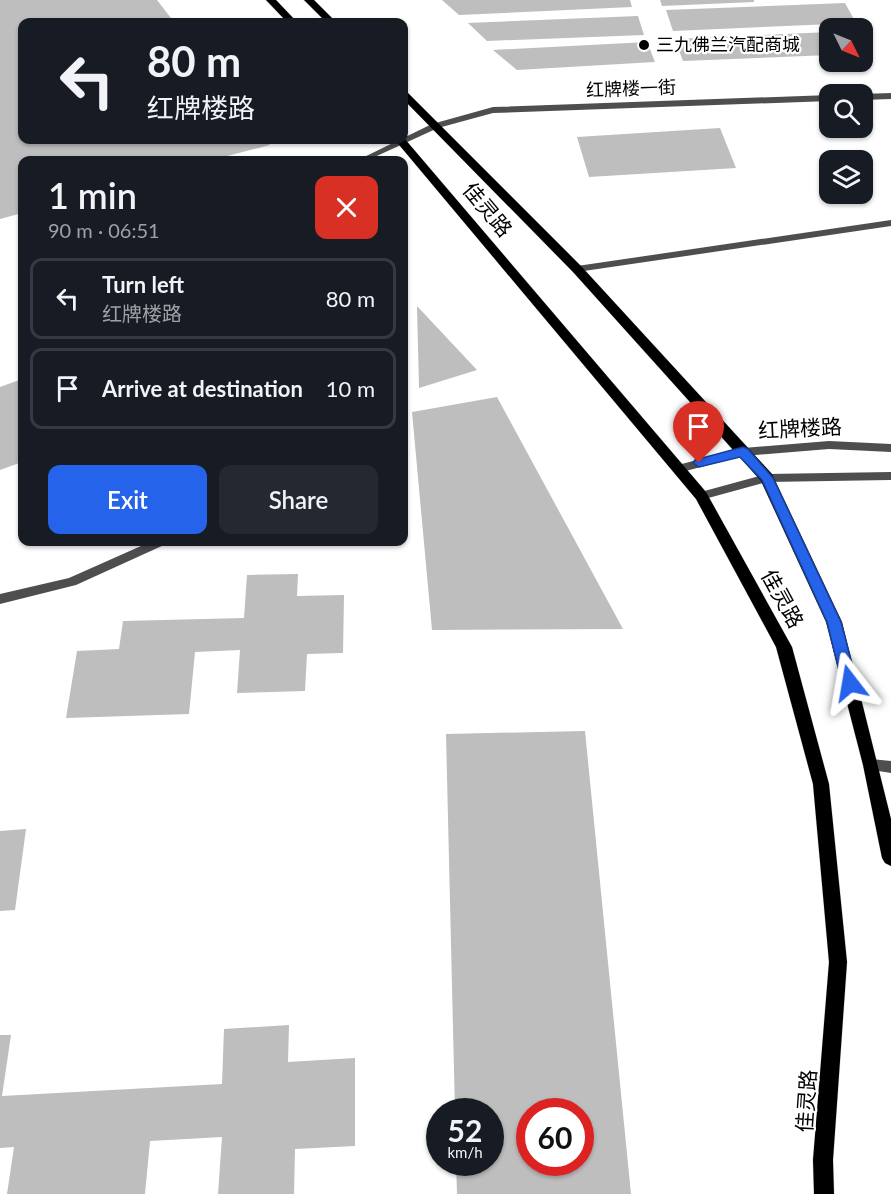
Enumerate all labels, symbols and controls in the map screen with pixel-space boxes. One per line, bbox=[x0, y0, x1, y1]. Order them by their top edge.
north arrow bbox=[819, 18, 873, 72]
map controls bbox=[819, 18, 873, 204]
place label: 三九佛兰汽配商城 bbox=[656, 33, 800, 55]
text: 80 m bbox=[147, 36, 241, 86]
marker: 三九佛兰汽配商城 bbox=[637, 38, 651, 52]
icon: left bbox=[48, 42, 126, 120]
street label: 红牌楼一街 bbox=[586, 75, 676, 101]
button: search bbox=[819, 84, 873, 138]
text: 红牌楼路 bbox=[147, 91, 255, 124]
button: layers bbox=[819, 150, 873, 204]
text: 1 min bbox=[48, 173, 137, 217]
button: close bbox=[315, 176, 378, 239]
street label: 佳灵路 bbox=[458, 177, 518, 241]
text: 90 m · 06:51 bbox=[48, 218, 160, 242]
text: Turn left bbox=[102, 271, 184, 298]
icon: left bbox=[51, 282, 84, 315]
text: 80 m bbox=[326, 285, 375, 312]
text: 红牌楼路 bbox=[102, 301, 182, 325]
icon: arrive bbox=[51, 372, 84, 405]
text: Arrive at destination bbox=[102, 375, 303, 402]
text: 10 m bbox=[326, 375, 375, 402]
pin bbox=[673, 401, 724, 463]
icon: arrive bbox=[682, 410, 715, 443]
street label: 红牌楼路 bbox=[757, 413, 843, 442]
button: Exit bbox=[48, 465, 207, 534]
button: Share bbox=[219, 465, 378, 534]
street label: 佳灵路 bbox=[757, 565, 810, 632]
position arrow bbox=[818, 651, 882, 715]
street label: 佳灵路 bbox=[791, 1069, 820, 1133]
speed limit sign: 60 bbox=[516, 1098, 594, 1176]
text: 52 bbox=[448, 1112, 482, 1148]
text: km/h bbox=[447, 1143, 483, 1161]

